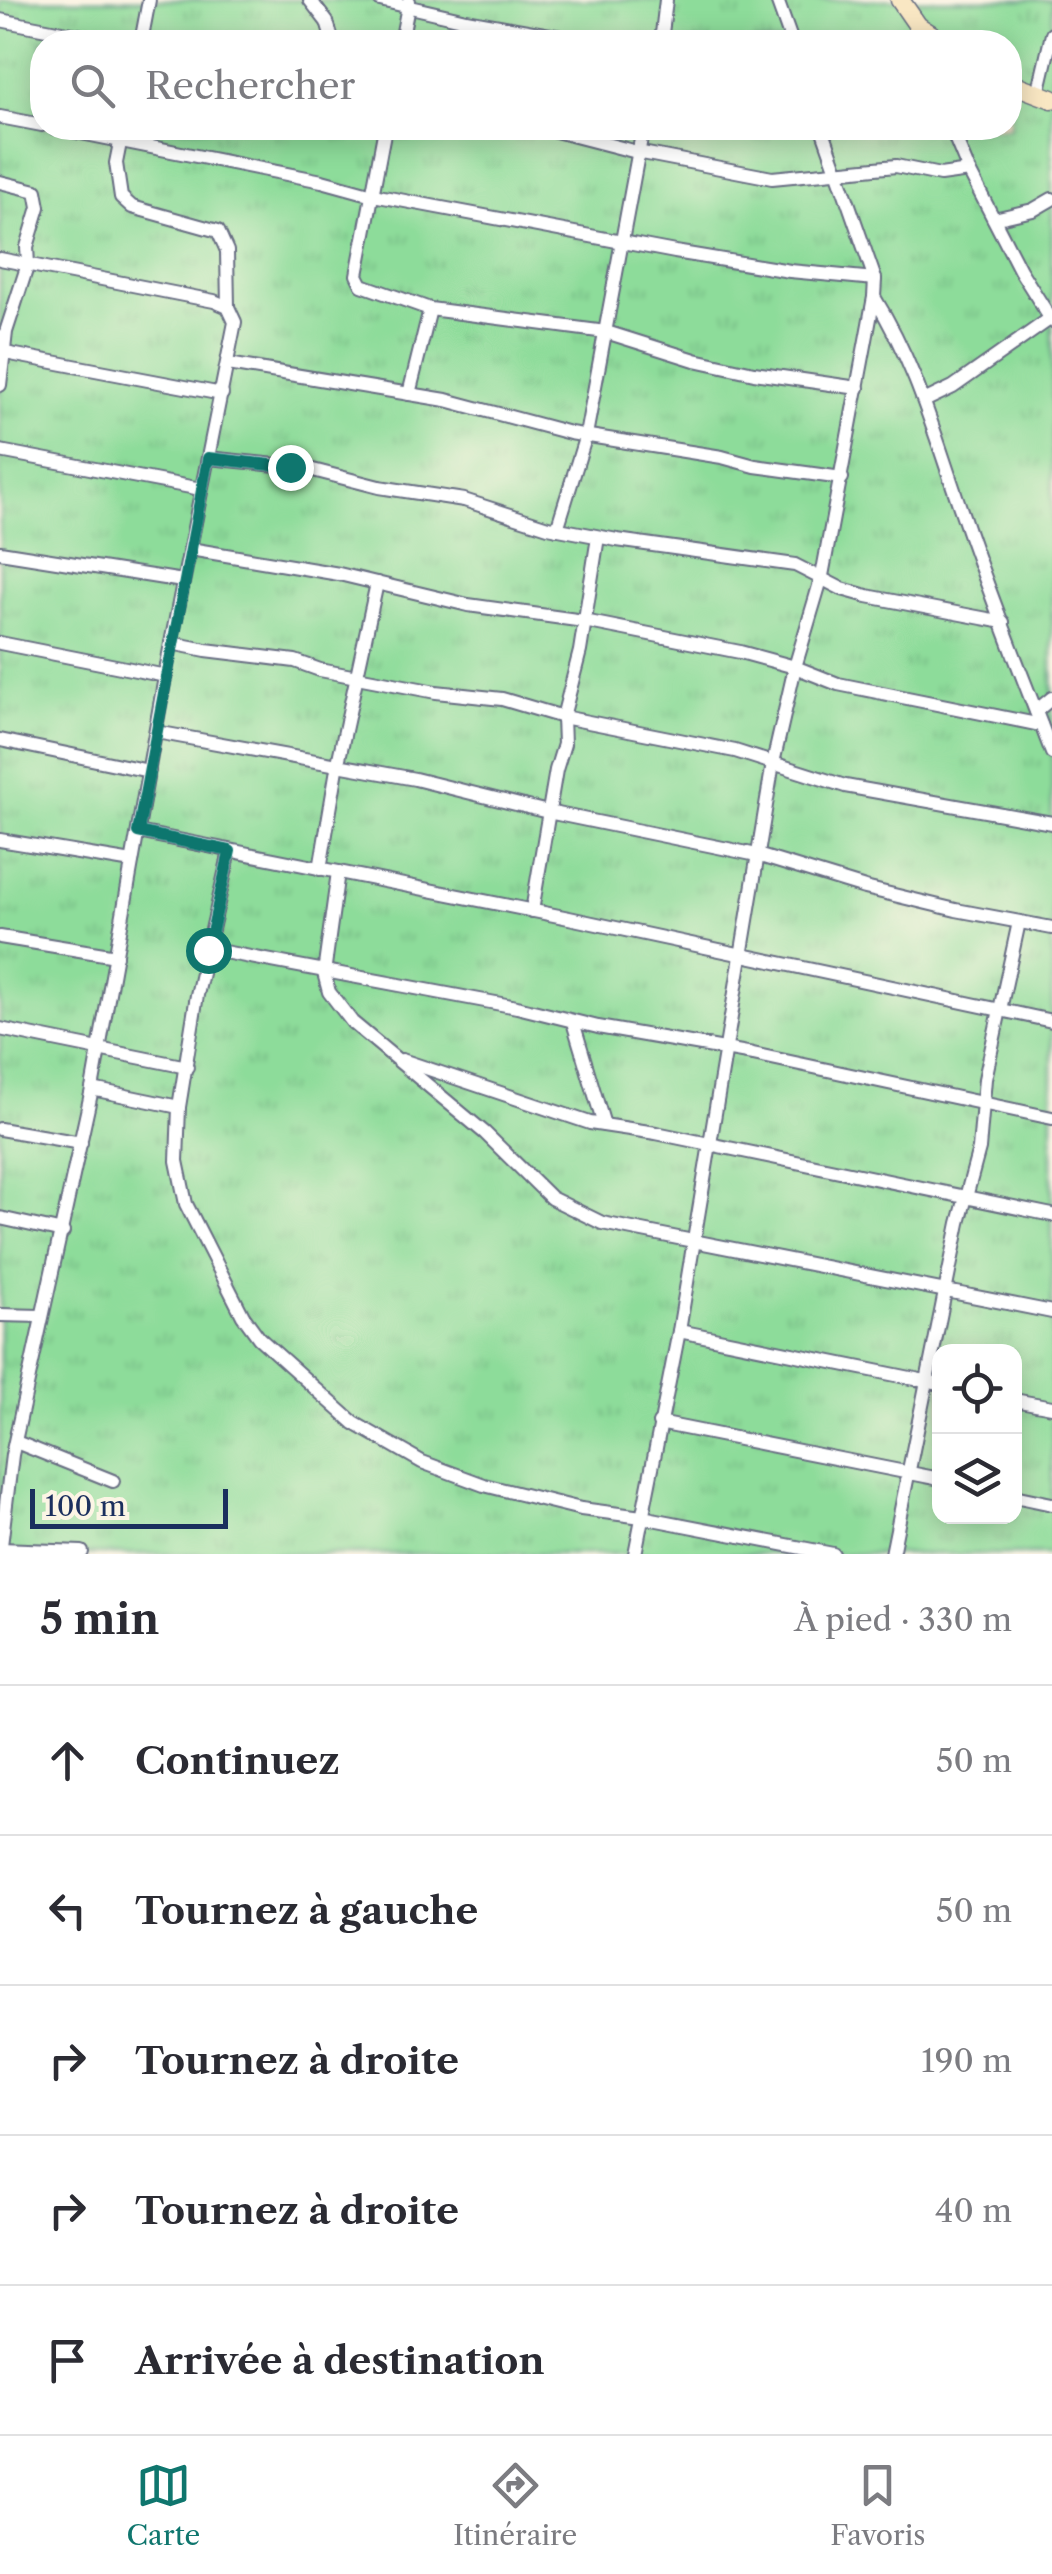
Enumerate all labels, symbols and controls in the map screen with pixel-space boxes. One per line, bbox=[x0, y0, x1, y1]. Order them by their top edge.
search box bbox=[30, 30, 1022, 140]
icon: search bbox=[65, 58, 120, 113]
text: Rechercher bbox=[145, 62, 355, 109]
route end bbox=[268, 445, 314, 491]
route start bbox=[186, 928, 232, 974]
map controls bbox=[932, 1344, 1022, 1524]
button: locate bbox=[932, 1344, 1022, 1434]
button: layers bbox=[932, 1434, 1022, 1524]
scale bar bbox=[30, 1484, 228, 1528]
text: 100 m bbox=[45, 1489, 126, 1523]
text: 5 min bbox=[40, 1593, 159, 1645]
text: À pied · 330 m bbox=[794, 1600, 1012, 1639]
icon: ahead bbox=[40, 1733, 95, 1788]
text: Continuez bbox=[135, 1737, 340, 1784]
text: 50 m bbox=[936, 1741, 1012, 1780]
icon: left bbox=[40, 1883, 95, 1938]
text: Tournez à gauche bbox=[135, 1887, 478, 1934]
text: 50 m bbox=[936, 1891, 1012, 1930]
icon: right bbox=[40, 2033, 95, 2088]
text: Tournez à droite bbox=[135, 2037, 459, 2084]
text: 190 m bbox=[921, 2041, 1012, 2080]
icon: right bbox=[40, 2183, 95, 2238]
text: Tournez à droite bbox=[135, 2187, 459, 2234]
text: 40 m bbox=[935, 2191, 1012, 2230]
icon: arrive bbox=[40, 2333, 95, 2388]
text: Arrivée à destination bbox=[135, 2337, 545, 2384]
tab: Carte bbox=[127, 2458, 200, 2552]
tab: Itinéraire bbox=[453, 2458, 577, 2552]
tab: Favoris bbox=[830, 2458, 925, 2552]

